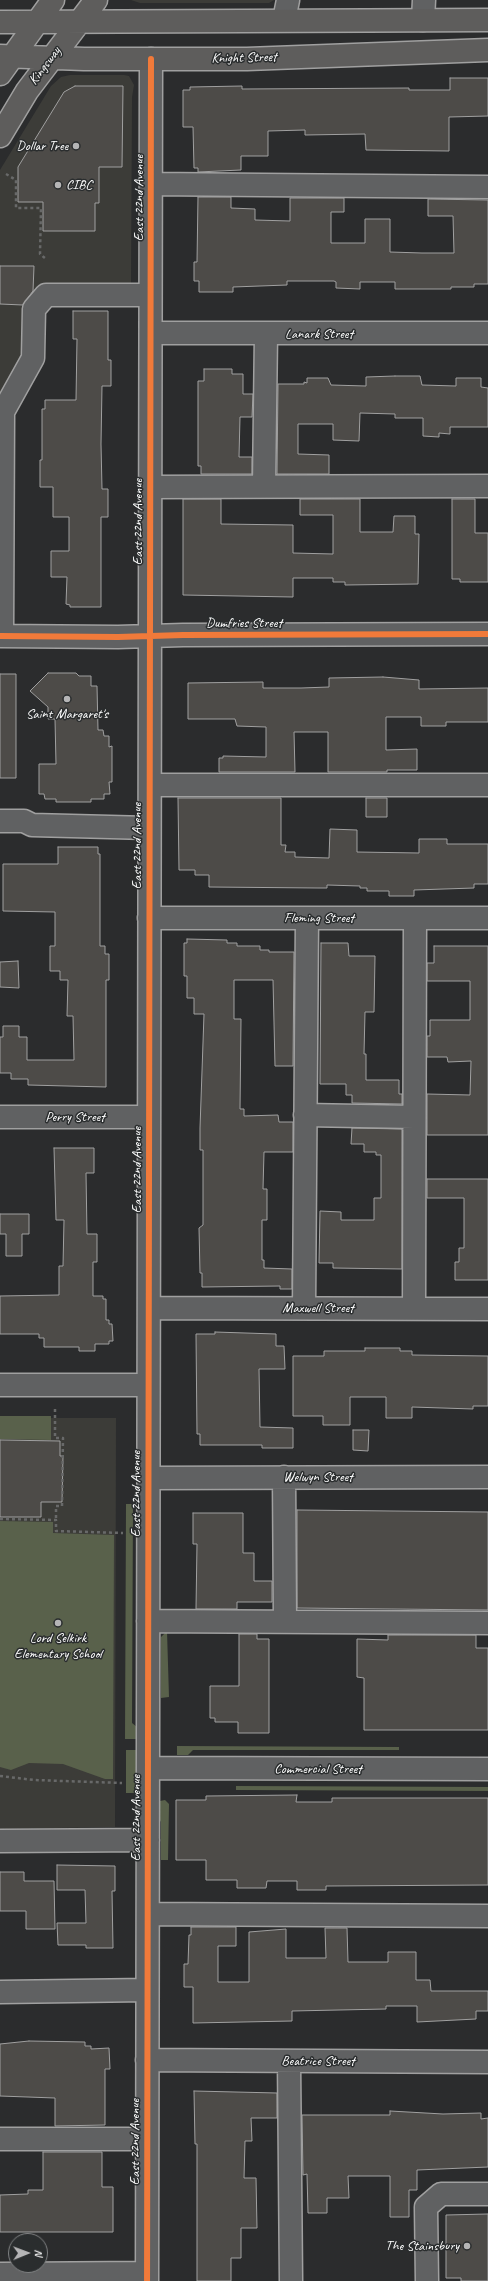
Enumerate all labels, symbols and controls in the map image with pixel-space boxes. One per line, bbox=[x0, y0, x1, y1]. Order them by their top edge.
street label: Kingsway bbox=[25, 44, 65, 88]
street label: Knight Street bbox=[211, 49, 277, 67]
place label: Dollar Tree bbox=[17, 138, 68, 154]
marker: Dollar Tree bbox=[71, 141, 81, 151]
street label: East 22nd Avenue bbox=[131, 155, 147, 241]
place label: CIBC bbox=[66, 177, 92, 193]
marker: CIBC bbox=[53, 180, 63, 190]
street label: Lanark Street bbox=[285, 326, 353, 342]
street label: East 22nd Avenue bbox=[130, 479, 146, 565]
street label: Dumfries Street bbox=[206, 615, 282, 631]
marker: Saint Margaret's bbox=[62, 694, 72, 704]
place label: Saint Margaret's bbox=[26, 706, 108, 722]
street label: East 22nd Avenue bbox=[129, 803, 145, 889]
street label: Fleming Street bbox=[284, 910, 354, 926]
street label: Perry Street bbox=[45, 1109, 105, 1125]
street label: East 22nd Avenue bbox=[129, 1127, 145, 1213]
street label: Maxwell Street bbox=[282, 1300, 354, 1316]
street label: East 22nd Avenue bbox=[128, 1451, 144, 1537]
street label: Welwyn Street bbox=[283, 1469, 353, 1485]
marker: Lord Selkirk Elementary School bbox=[53, 1618, 63, 1628]
place label: Lord Selkirk Elementary School bbox=[14, 1630, 102, 1662]
street label: Commercial Street bbox=[274, 1761, 362, 1777]
street label: East 22nd Avenue bbox=[128, 1775, 144, 1861]
street label: Beatrice Street bbox=[281, 2053, 355, 2069]
street label: East 22nd Avenue bbox=[127, 2099, 143, 2185]
north arrow bbox=[8, 2233, 48, 2273]
place label: The Stainsbury bbox=[385, 2238, 459, 2254]
marker: The Stainsbury bbox=[462, 2241, 472, 2251]
text: N bbox=[32, 2249, 46, 2256]

